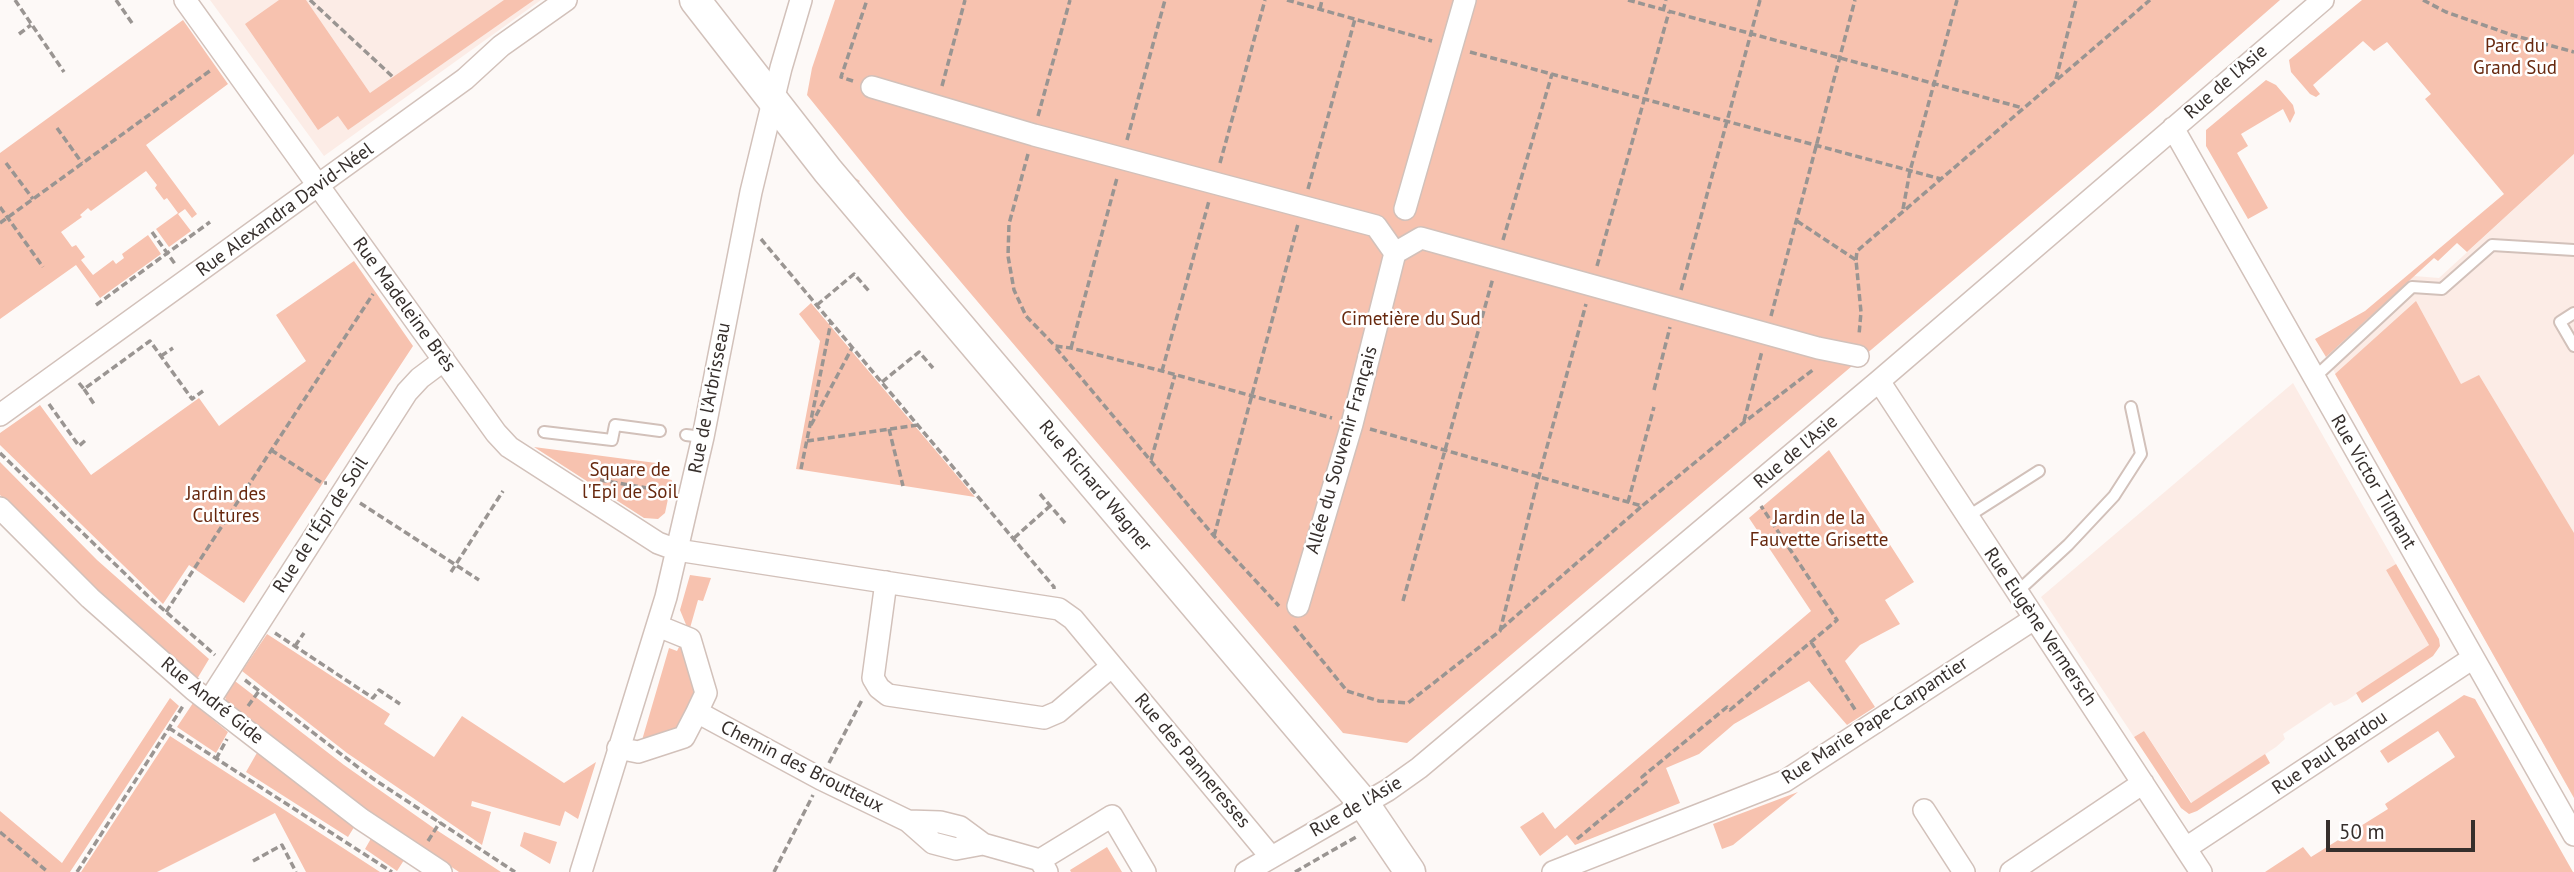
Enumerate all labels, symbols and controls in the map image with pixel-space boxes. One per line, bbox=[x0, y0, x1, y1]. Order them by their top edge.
park label: Parc du Grand Sud bbox=[2473, 36, 2557, 80]
street label: Rue de l'Asie bbox=[2180, 40, 2272, 124]
street label: Rue Alexandra David-Néel bbox=[192, 138, 378, 282]
street label: Rue Madeleine Brès bbox=[347, 233, 461, 377]
park label: Cimetière du Sud bbox=[1341, 309, 1481, 331]
street label: Rue de l'Arbrisseau bbox=[684, 321, 736, 475]
street label: Allée du Souvenir Français bbox=[1301, 343, 1383, 557]
street label: Rue de l'Asie bbox=[1750, 410, 1842, 494]
street label: Rue Victor Tilmant bbox=[2325, 411, 2421, 553]
street label: Rue Richard Wagner bbox=[1034, 416, 1156, 556]
street label: Rue de l'Épi de Soil bbox=[269, 453, 373, 597]
park label: Square de l'Epi de Soil bbox=[582, 460, 678, 504]
park label: Jardin des Cultures bbox=[186, 484, 266, 528]
park label: Jardin de la Fauvette Grisette bbox=[1750, 508, 1888, 552]
street label: Rue Eugène Vermersch bbox=[1979, 544, 2101, 710]
street label: Rue Marie Pape-Carpantier bbox=[1778, 652, 1972, 790]
street label: Rue André Gide bbox=[156, 653, 268, 749]
street label: Rue des Panneresses bbox=[1129, 689, 1255, 833]
street label: Rue Paul Bardou bbox=[2268, 706, 2392, 800]
street label: Chemin des Broutteux bbox=[717, 716, 887, 818]
street label: Rue de l'Asie bbox=[1306, 772, 1406, 842]
scale bar bbox=[2329, 806, 2478, 850]
text: 50 m bbox=[2339, 818, 2385, 845]

